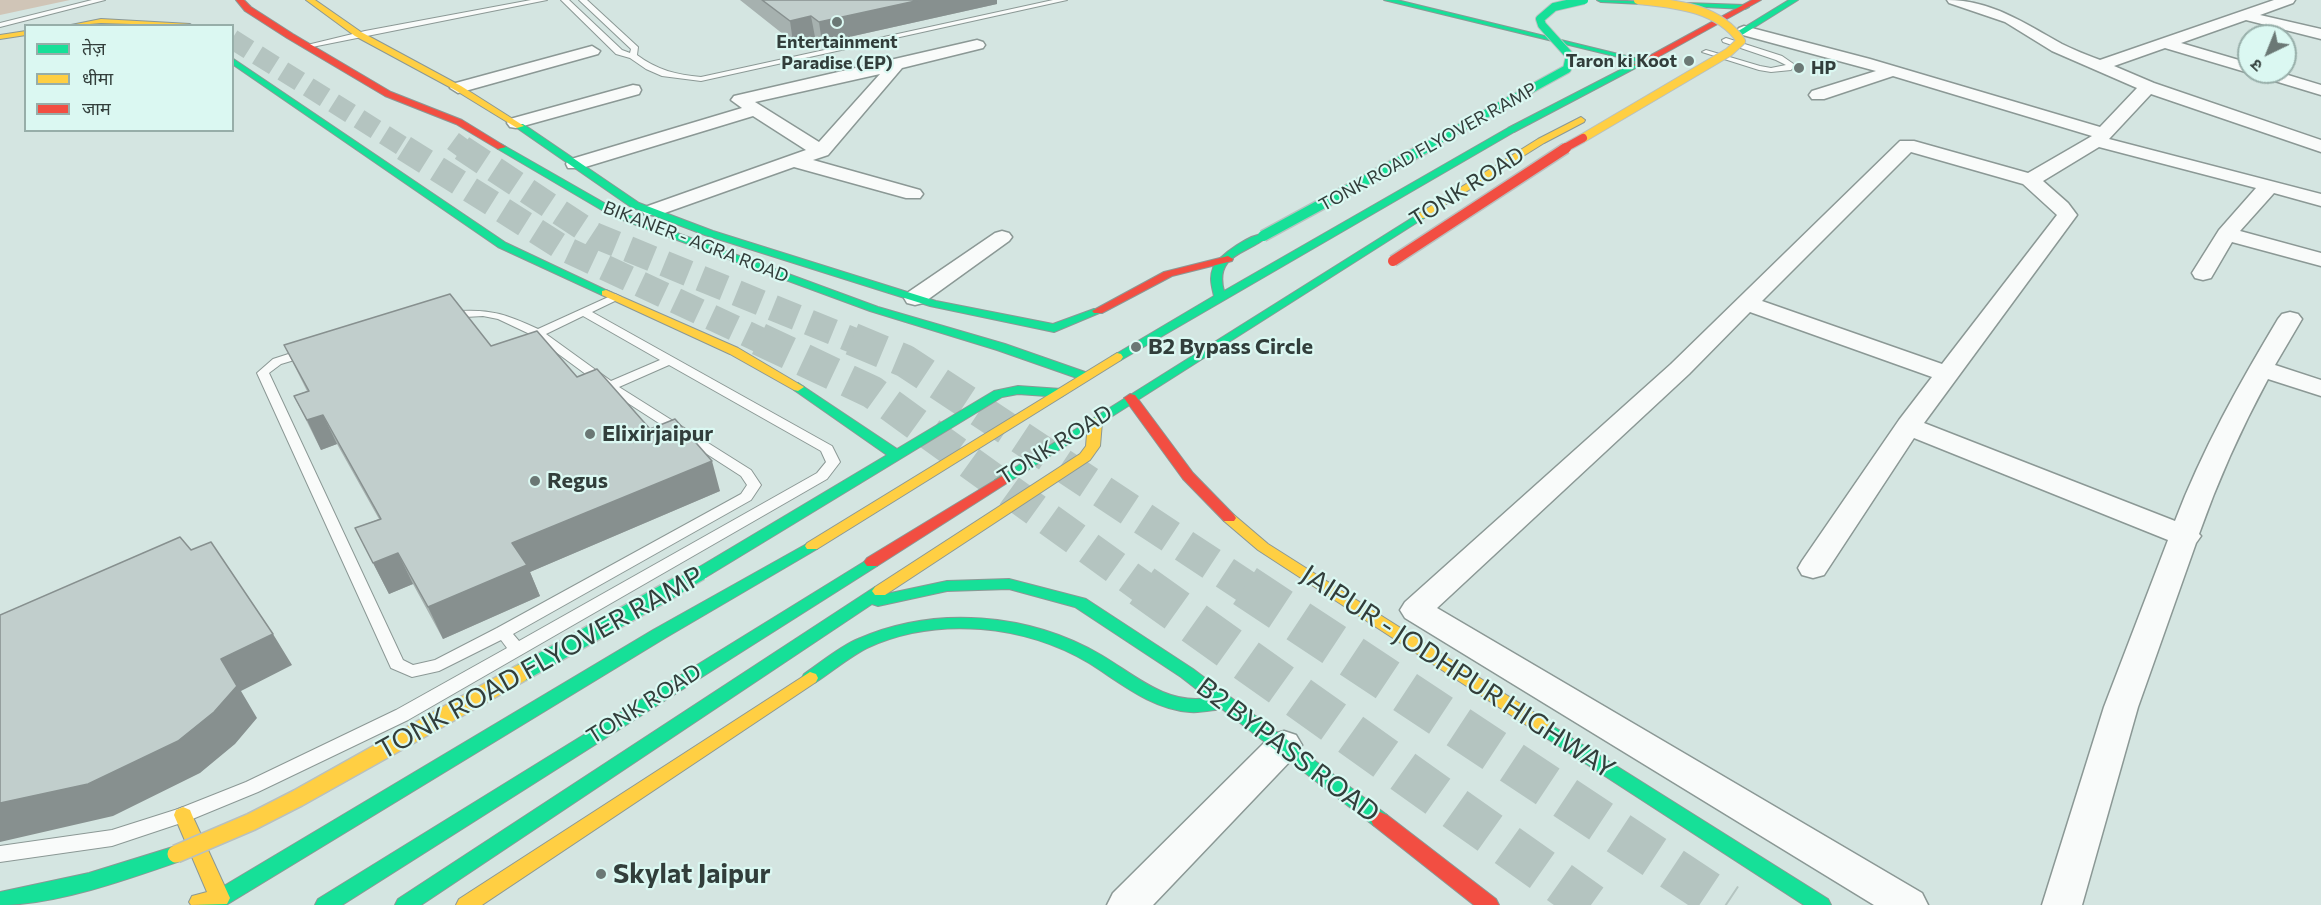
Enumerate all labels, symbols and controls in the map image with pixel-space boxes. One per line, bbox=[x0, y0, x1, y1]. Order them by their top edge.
marker: Entertainment Paradise (EP) bbox=[830, 15, 844, 29]
legend bbox=[24, 24, 234, 132]
north arrow bbox=[2237, 24, 2297, 84]
place label: Entertainment Paradise (EP) bbox=[776, 31, 898, 74]
text: तेज़ bbox=[82, 37, 106, 59]
place label: Taron ki Koot bbox=[1566, 50, 1677, 72]
marker: Taron ki Koot bbox=[1682, 54, 1696, 68]
text: उ bbox=[2246, 56, 2266, 76]
place label: HP bbox=[1811, 57, 1836, 79]
marker: HP bbox=[1792, 61, 1806, 75]
text: धीमा bbox=[82, 67, 113, 89]
street label: TONK ROAD FLYOVER RAMP bbox=[1315, 78, 1541, 216]
text: जाम bbox=[82, 97, 111, 119]
street label: TONK ROAD bbox=[1405, 141, 1529, 233]
street label: BIKANER - AGRA ROAD bbox=[600, 197, 792, 287]
place label: B2 Bypass Circle bbox=[1148, 334, 1313, 360]
marker: B2 Bypass Circle bbox=[1129, 340, 1143, 354]
street label: TONK ROAD bbox=[993, 399, 1117, 491]
place label: Elixirjaipur bbox=[602, 421, 713, 447]
marker: Elixirjaipur bbox=[583, 427, 597, 441]
place label: Regus bbox=[547, 468, 608, 494]
marker: Regus bbox=[528, 474, 542, 488]
street label: JAIPUR - JODHPUR HIGHWAY bbox=[1295, 558, 1621, 786]
street label: TONK ROAD FLYOVER RAMP bbox=[371, 560, 709, 766]
street label: TONK ROAD bbox=[582, 658, 706, 750]
street label: B2 BYPASS ROAD bbox=[1190, 671, 1386, 829]
place label: Skylat Jaipur bbox=[613, 858, 771, 890]
marker: Skylat Jaipur bbox=[594, 867, 608, 881]

